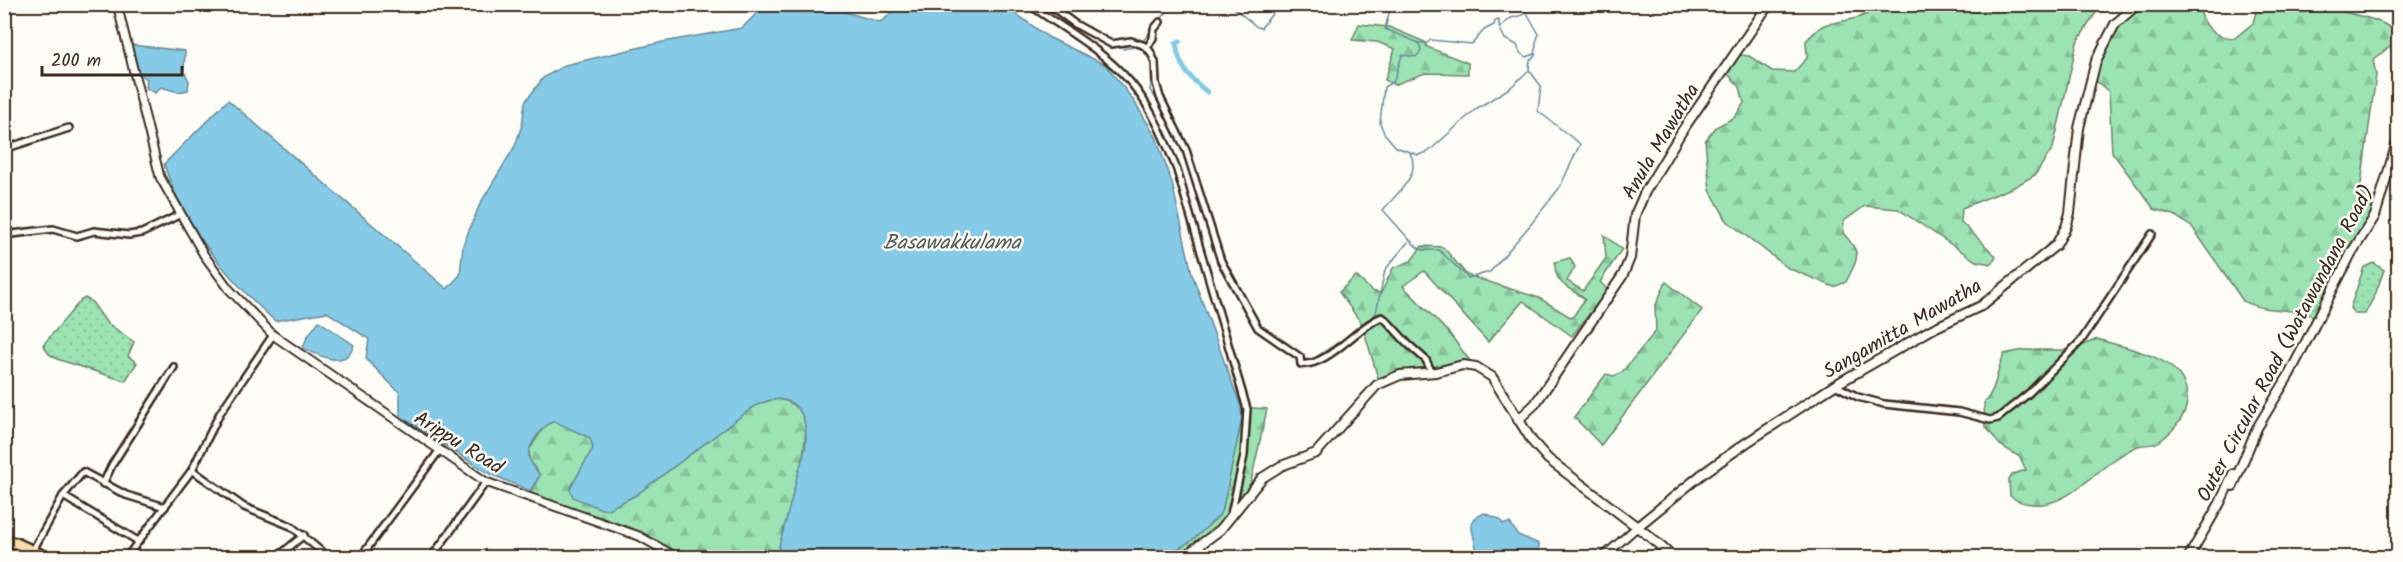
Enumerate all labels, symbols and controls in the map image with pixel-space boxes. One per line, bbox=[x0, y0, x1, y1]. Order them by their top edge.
scale bar bbox=[42, 39, 182, 77]
text: 200 m bbox=[51, 47, 101, 76]
street label: Anula Mawatha bbox=[1614, 78, 1709, 206]
street label: Outer Circular Road (Watawandana Road) bbox=[2189, 180, 2384, 508]
water label: Basawakkulama bbox=[883, 227, 1022, 260]
street label: Sangamitta Mawatha bbox=[1818, 271, 1988, 388]
street label: Arippu Road bbox=[407, 404, 510, 484]

